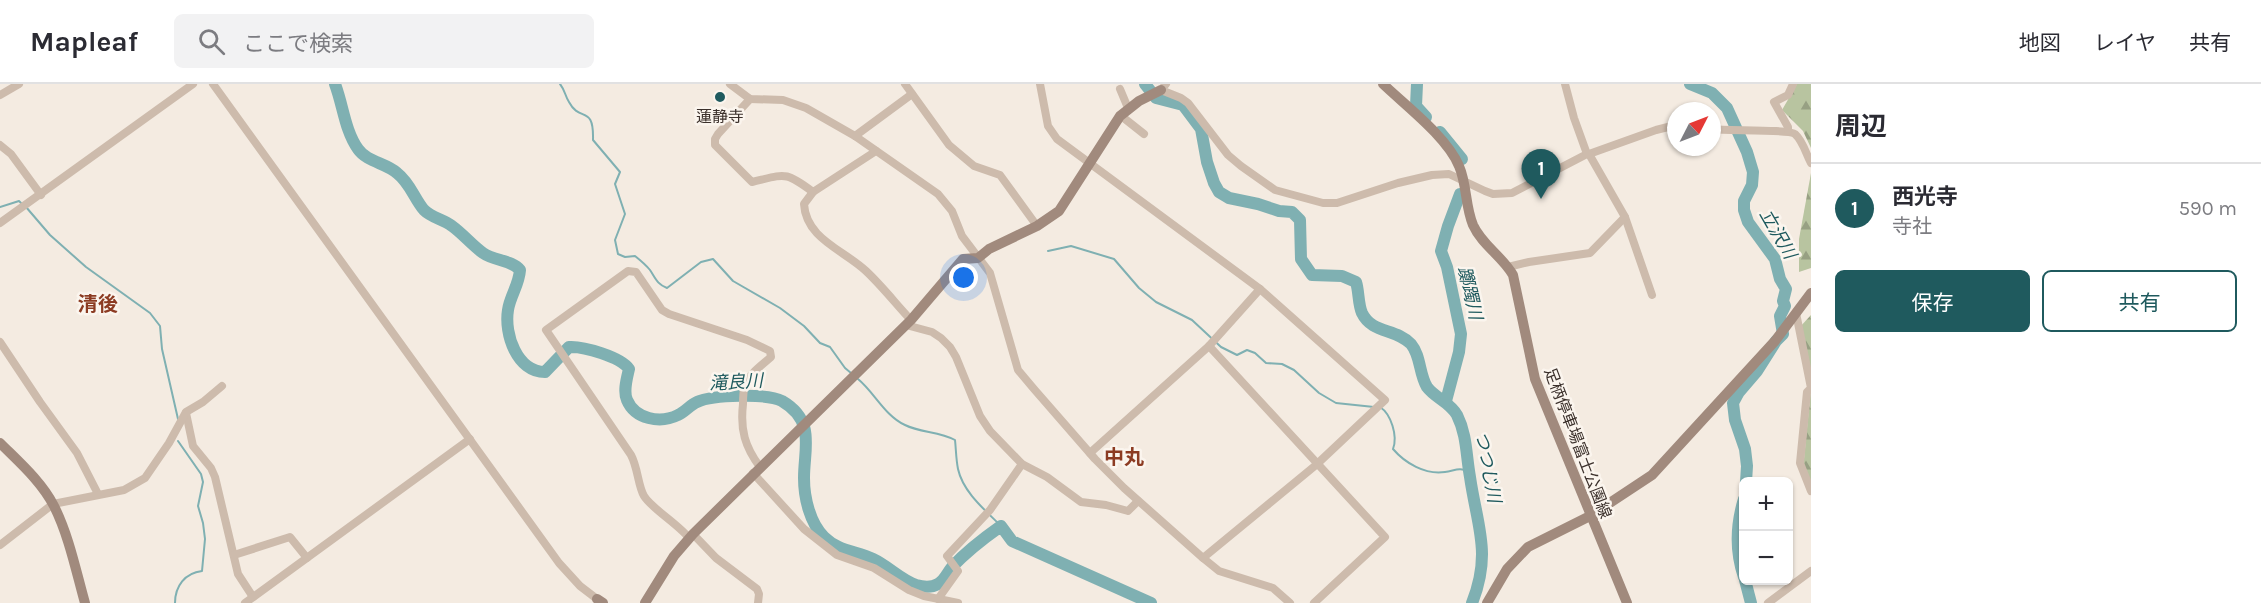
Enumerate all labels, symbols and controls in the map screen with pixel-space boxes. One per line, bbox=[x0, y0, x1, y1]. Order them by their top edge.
search box bbox=[174, 14, 594, 68]
text: Mapleaf bbox=[30, 25, 138, 58]
icon: search bbox=[195, 25, 228, 58]
text: ここで検索 bbox=[243, 31, 353, 57]
text: 地図 bbox=[2019, 31, 2061, 55]
text: レイヤ bbox=[2094, 31, 2156, 55]
text: 共有 bbox=[2189, 31, 2231, 55]
marker: 蓮静寺 bbox=[713, 90, 727, 104]
north arrow bbox=[1667, 102, 1721, 156]
place label: 蓮静寺 bbox=[696, 107, 744, 126]
text: 周辺 bbox=[1835, 111, 1887, 142]
pin: 1 bbox=[1522, 150, 1560, 199]
text: 西光寺 bbox=[1892, 184, 1958, 210]
text: 1 bbox=[1851, 197, 1858, 220]
text: 590 m bbox=[2179, 197, 2237, 220]
water label: 立沢川 bbox=[1755, 205, 1802, 265]
text: 寺社 bbox=[1892, 215, 1932, 238]
your location bbox=[949, 263, 978, 292]
water label: 躑躅川 bbox=[1453, 264, 1487, 324]
button: 保存 bbox=[1835, 270, 2030, 332]
button: 共有 bbox=[2042, 270, 2237, 332]
district label: 清後 bbox=[78, 293, 118, 316]
street label: 足柄停車場富士公園線 bbox=[1540, 365, 1616, 521]
water label: 滝良川 bbox=[708, 369, 766, 394]
water label: つつじ川 bbox=[1470, 430, 1506, 506]
district label: 中丸 bbox=[1104, 446, 1144, 469]
map controls bbox=[1739, 477, 1793, 585]
button: + bbox=[1739, 477, 1793, 531]
button: − bbox=[1739, 531, 1793, 585]

